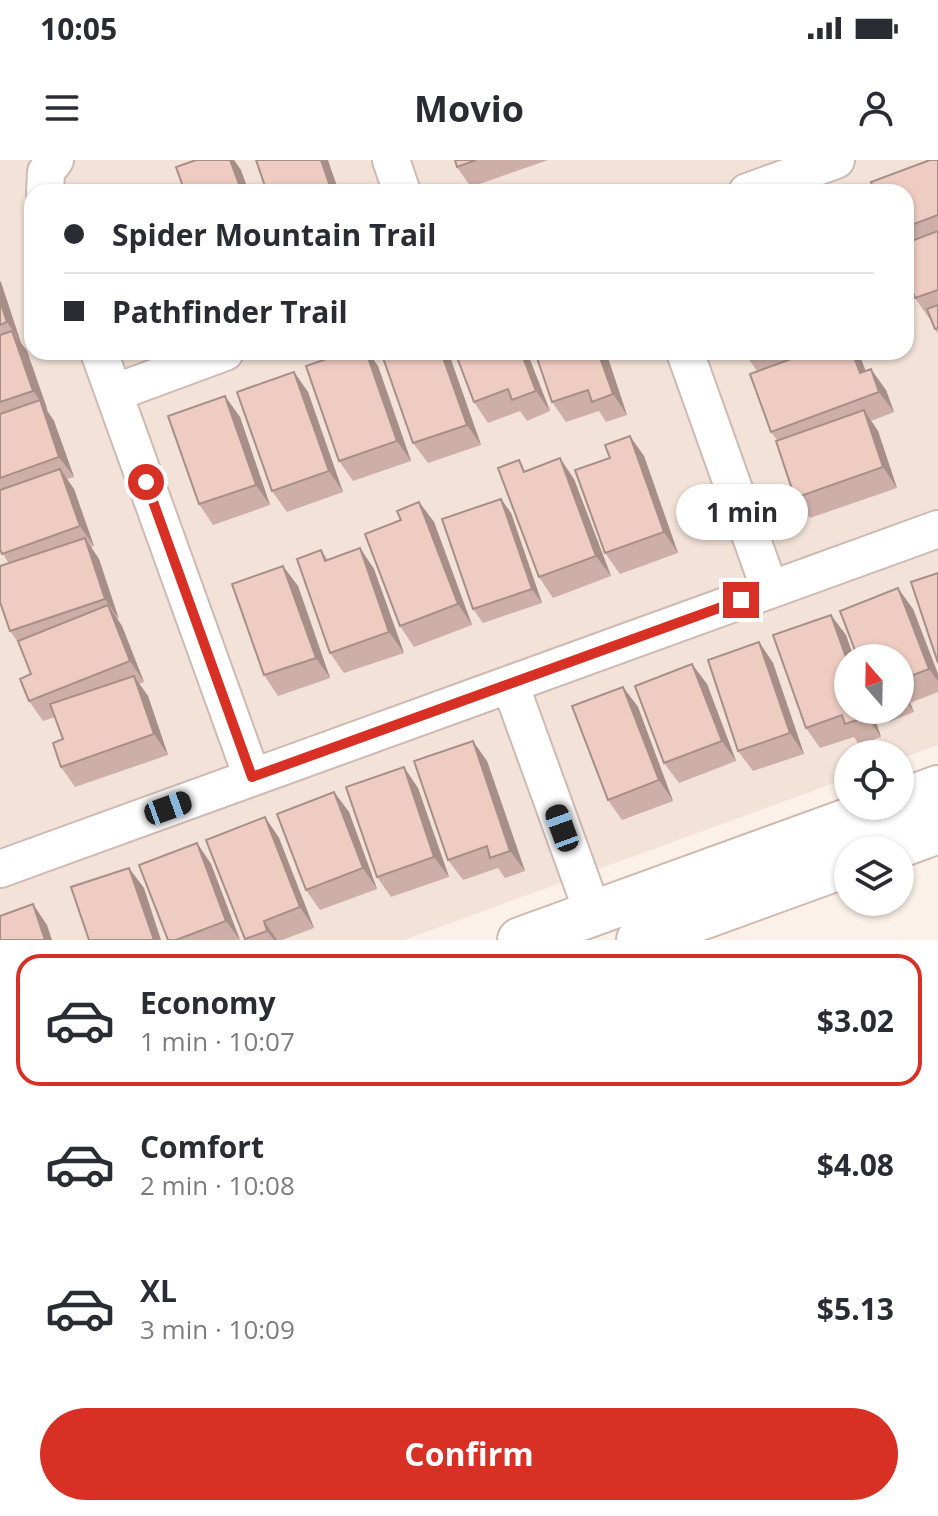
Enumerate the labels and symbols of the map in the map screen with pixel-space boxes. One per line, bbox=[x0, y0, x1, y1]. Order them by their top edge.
route start bbox=[128, 464, 164, 500]
callout: 1 min bbox=[675, 484, 807, 540]
route end bbox=[723, 582, 759, 618]
north arrow bbox=[834, 644, 914, 724]
car bbox=[141, 789, 195, 827]
car bbox=[543, 801, 581, 855]

